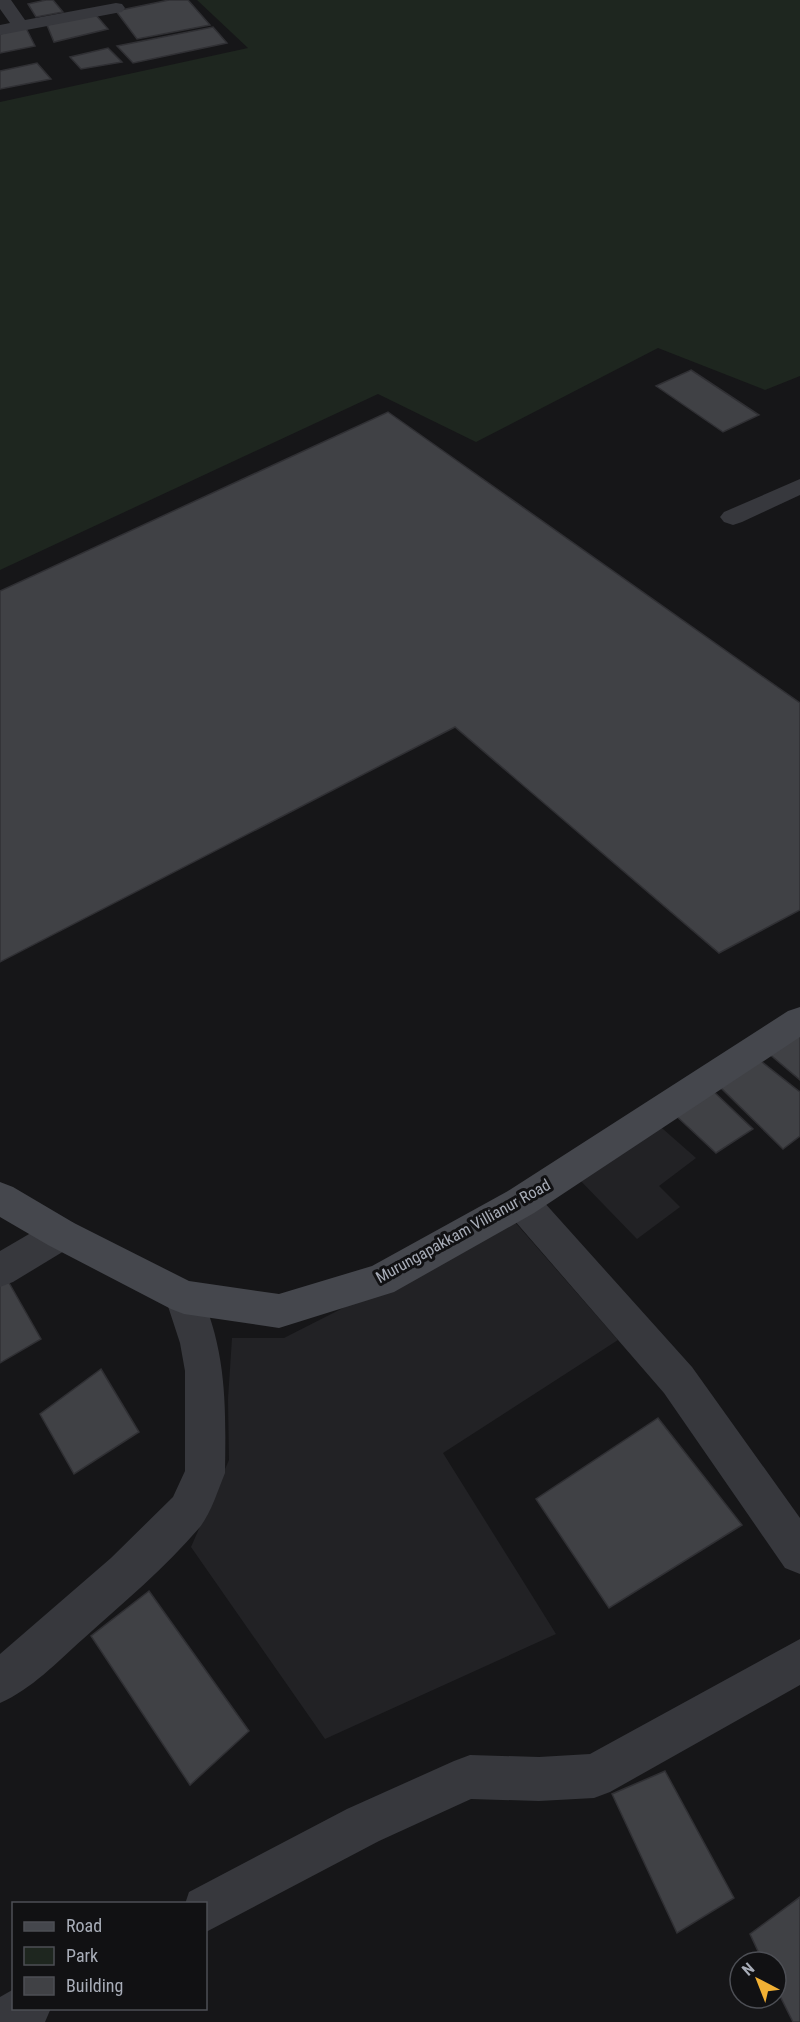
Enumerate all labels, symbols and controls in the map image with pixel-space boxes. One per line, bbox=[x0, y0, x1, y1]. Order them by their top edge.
street label: Murungapakkam Villianur Road bbox=[372, 1175, 554, 1287]
legend bbox=[12, 1902, 207, 2010]
text: Road bbox=[66, 1915, 102, 1936]
text: Park bbox=[66, 1945, 98, 1966]
north arrow bbox=[728, 1950, 788, 2010]
text: N bbox=[738, 1959, 758, 1980]
text: Building bbox=[66, 1975, 123, 1996]

